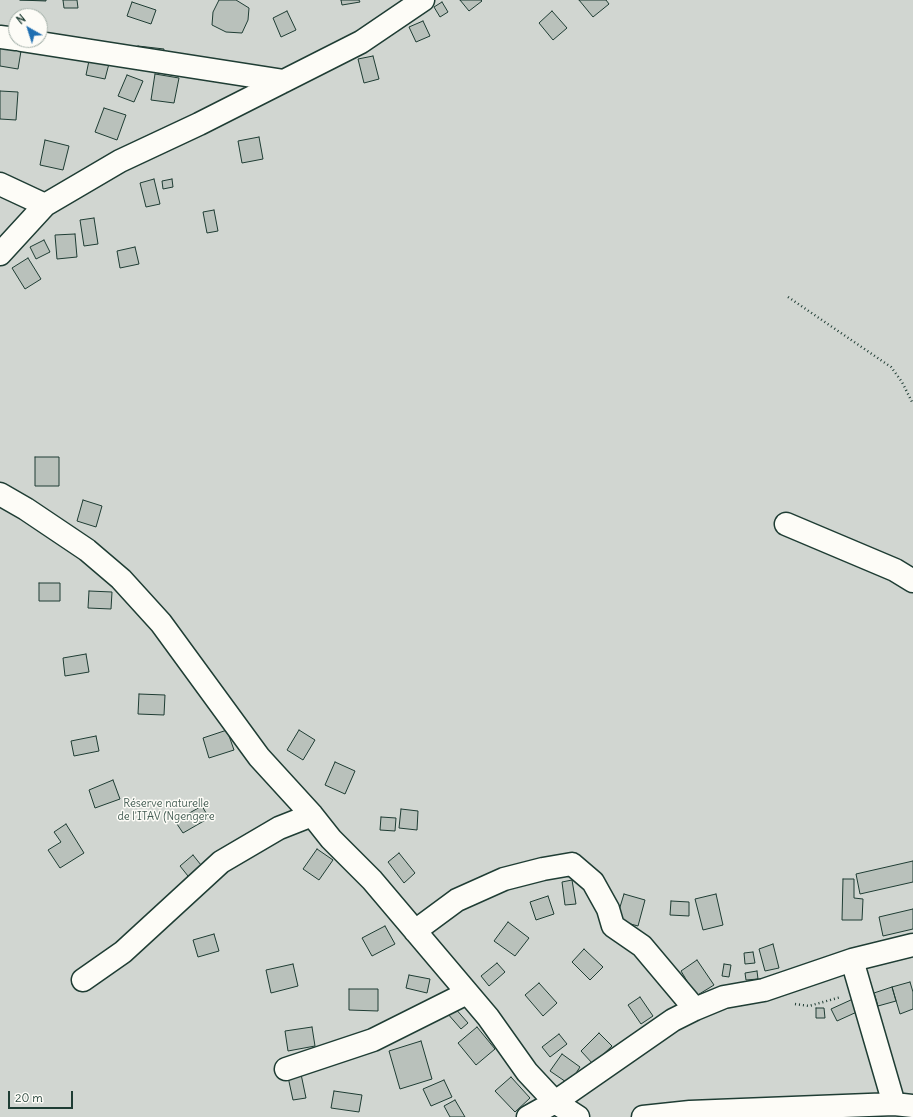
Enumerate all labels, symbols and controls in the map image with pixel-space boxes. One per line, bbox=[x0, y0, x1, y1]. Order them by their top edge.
north arrow bbox=[8, 8, 48, 48]
text: N bbox=[14, 12, 28, 27]
park label: Réserve naturelle de l'ITAV (Ngengere bbox=[117, 797, 215, 823]
scale bar bbox=[10, 1083, 75, 1109]
text: 20 m bbox=[15, 1090, 43, 1105]

